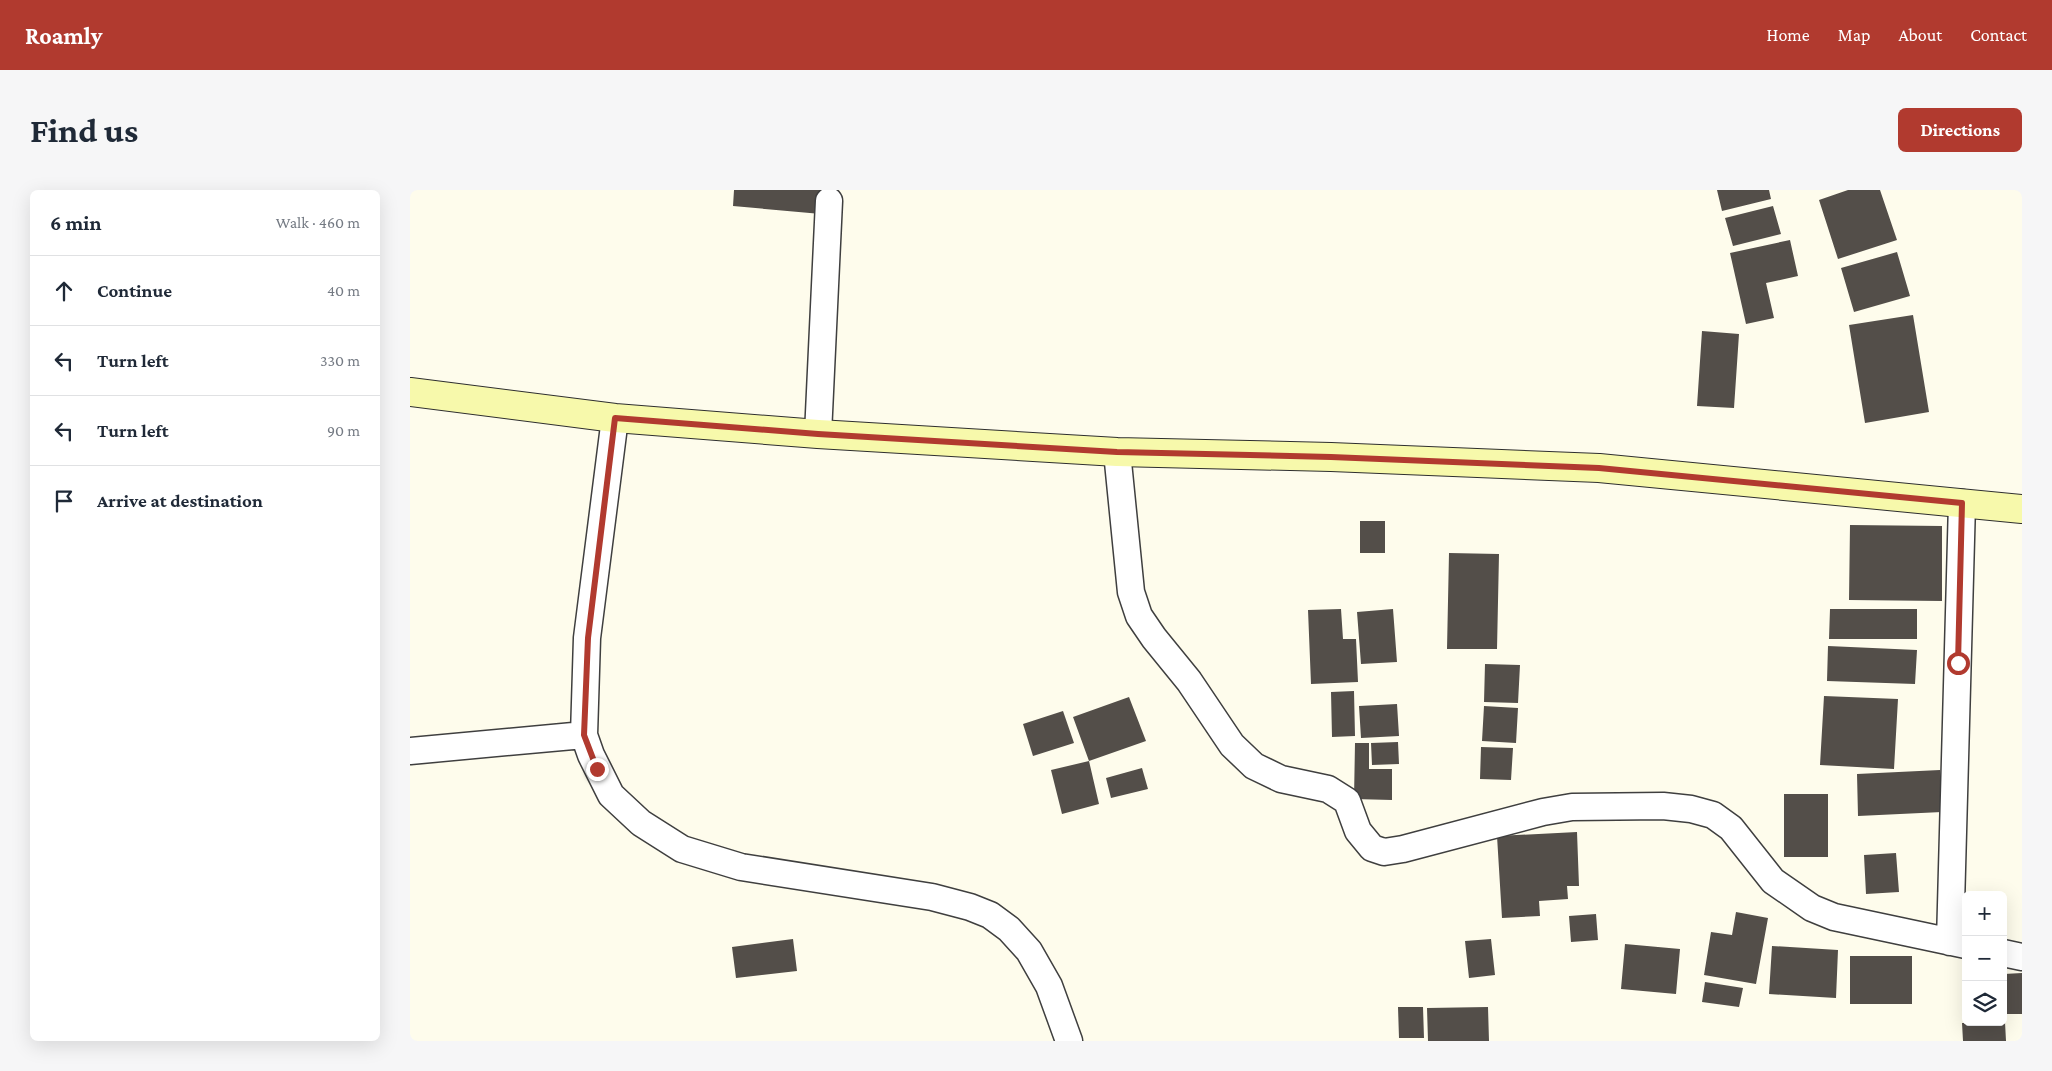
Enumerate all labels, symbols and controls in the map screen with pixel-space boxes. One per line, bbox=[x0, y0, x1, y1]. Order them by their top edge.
text: Roamly bbox=[25, 22, 102, 49]
text: Home bbox=[1767, 25, 1810, 45]
text: Map bbox=[1838, 25, 1870, 45]
text: About bbox=[1898, 25, 1942, 45]
text: Contact bbox=[1970, 25, 2027, 45]
button: Directions bbox=[1898, 108, 2022, 152]
text: Find us bbox=[30, 111, 138, 150]
text: 6 min bbox=[50, 211, 101, 235]
text: Walk · 460 m bbox=[276, 214, 360, 231]
icon: ahead bbox=[50, 277, 78, 305]
text: Continue bbox=[97, 280, 172, 301]
text: 40 m bbox=[327, 282, 360, 299]
icon: left bbox=[50, 347, 78, 375]
text: Turn left bbox=[97, 350, 169, 371]
text: 330 m bbox=[320, 352, 360, 369]
icon: left bbox=[50, 417, 78, 445]
text: Turn left bbox=[97, 420, 169, 441]
text: 90 m bbox=[327, 422, 360, 439]
icon: arrive bbox=[50, 487, 78, 515]
text: Arrive at destination bbox=[97, 490, 263, 511]
route start bbox=[1947, 652, 1970, 675]
route end bbox=[586, 758, 609, 781]
map controls bbox=[1962, 891, 2007, 1026]
button: + bbox=[1962, 891, 2007, 936]
button: − bbox=[1962, 936, 2007, 981]
button: layers bbox=[1962, 981, 2007, 1026]

